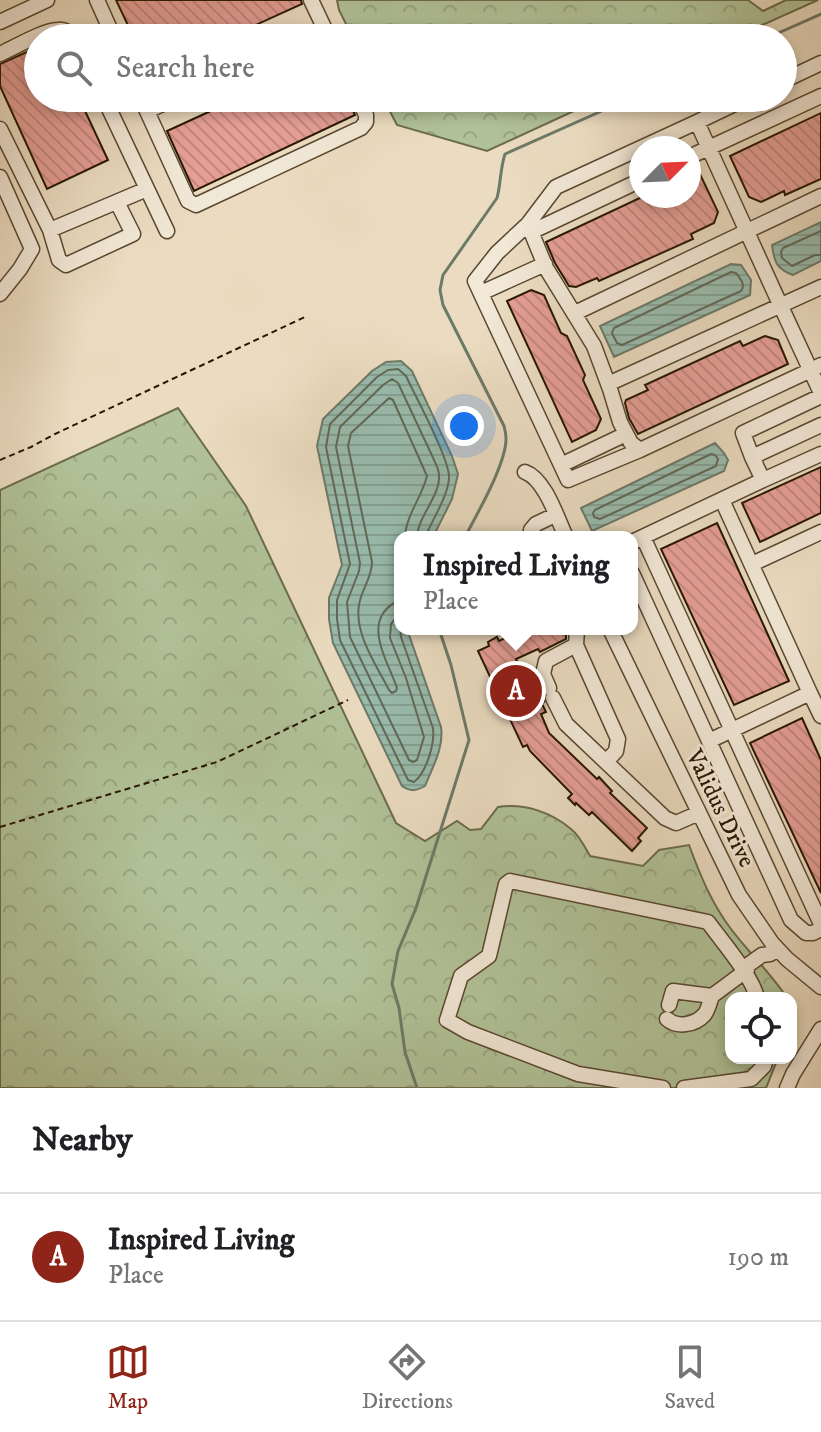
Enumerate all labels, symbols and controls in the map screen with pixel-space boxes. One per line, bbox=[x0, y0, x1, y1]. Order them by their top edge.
search box bbox=[24, 24, 797, 112]
icon: search bbox=[52, 46, 96, 90]
text: Search here bbox=[116, 50, 255, 87]
north arrow bbox=[629, 136, 701, 208]
your location bbox=[444, 406, 484, 446]
popup bbox=[394, 531, 638, 635]
text: Inspired Living bbox=[423, 548, 609, 585]
text: Place bbox=[423, 585, 479, 618]
pin: A bbox=[490, 661, 542, 721]
street label: Validus Drive bbox=[678, 744, 762, 872]
map controls bbox=[725, 992, 797, 1064]
button: locate bbox=[725, 992, 797, 1064]
text: Nearby bbox=[32, 1119, 133, 1161]
text: Inspired Living bbox=[108, 1222, 294, 1259]
text: A bbox=[50, 1241, 66, 1274]
text: 190 m bbox=[727, 1241, 789, 1274]
text: Place bbox=[108, 1259, 164, 1292]
tab: Map bbox=[106, 1340, 150, 1415]
tab: Directions bbox=[362, 1340, 453, 1415]
tab: Saved bbox=[665, 1340, 715, 1415]

